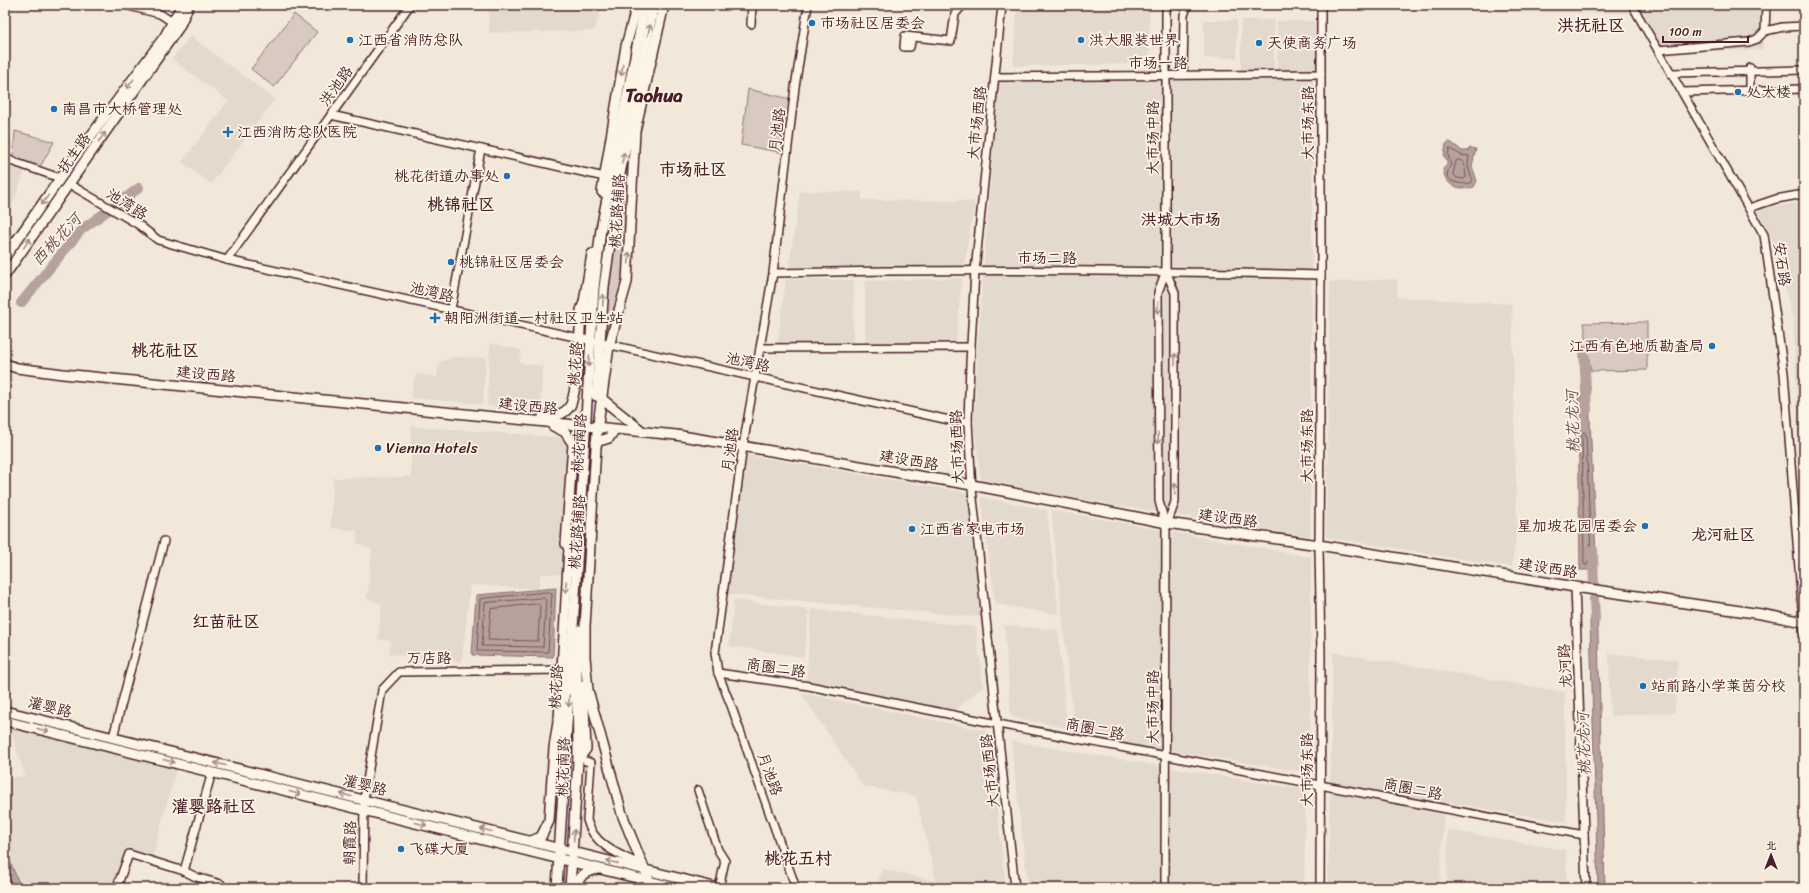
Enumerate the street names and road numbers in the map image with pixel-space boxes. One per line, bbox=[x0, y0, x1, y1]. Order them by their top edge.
street label: 市场一路 bbox=[1128, 50, 1188, 76]
street label: 洪池路 bbox=[312, 60, 360, 112]
street label: 大市场西路 bbox=[960, 84, 994, 162]
street label: 大市场东路 bbox=[1295, 85, 1321, 161]
street label: 大市场中路 bbox=[1140, 100, 1166, 176]
street label: 月池路 bbox=[761, 106, 793, 154]
street label: 抚生路 bbox=[50, 127, 98, 179]
street label: 桃花路辅路 bbox=[602, 173, 632, 249]
street label: 池湾路 bbox=[101, 181, 153, 227]
street label: 安石路 bbox=[1766, 240, 1798, 288]
street label: 市场二路 bbox=[1017, 245, 1077, 271]
street label: 池湾路 bbox=[407, 274, 457, 310]
street label: 桃花路 bbox=[560, 341, 590, 387]
street label: 池湾路 bbox=[723, 345, 773, 379]
street label: 建设西路 bbox=[175, 358, 237, 390]
street label: 建设西路 bbox=[497, 390, 559, 422]
street label: 大市场东路 bbox=[1294, 408, 1320, 484]
street label: 大市场西路 bbox=[943, 409, 971, 485]
street label: 桃花南路 bbox=[564, 412, 594, 474]
street label: 月池路 bbox=[714, 426, 746, 474]
street label: 建设西路 bbox=[877, 442, 941, 478]
street label: 桃花路辅路 bbox=[561, 494, 593, 570]
street label: 建设西路 bbox=[1196, 501, 1260, 535]
street label: 建设西路 bbox=[1516, 550, 1580, 586]
street label: 龙河路 bbox=[1551, 643, 1579, 689]
street label: 万店路 bbox=[406, 645, 452, 671]
street label: 商圈二路 bbox=[744, 651, 808, 685]
street label: 桃花路 bbox=[542, 664, 570, 710]
street label: 大市场中路 bbox=[1140, 669, 1166, 745]
street label: 灌婴路 bbox=[25, 689, 75, 725]
street label: 商圈二路 bbox=[1063, 711, 1127, 747]
street label: 大市场西路 bbox=[973, 732, 1007, 810]
street label: 大市场东路 bbox=[1294, 732, 1320, 808]
street label: 桃花南路 bbox=[549, 737, 577, 797]
street label: 月池路 bbox=[750, 748, 790, 800]
street label: 灌婴路 bbox=[340, 767, 390, 803]
street label: 商圈二路 bbox=[1381, 771, 1445, 807]
street label: 朝霞路 bbox=[337, 820, 363, 866]

